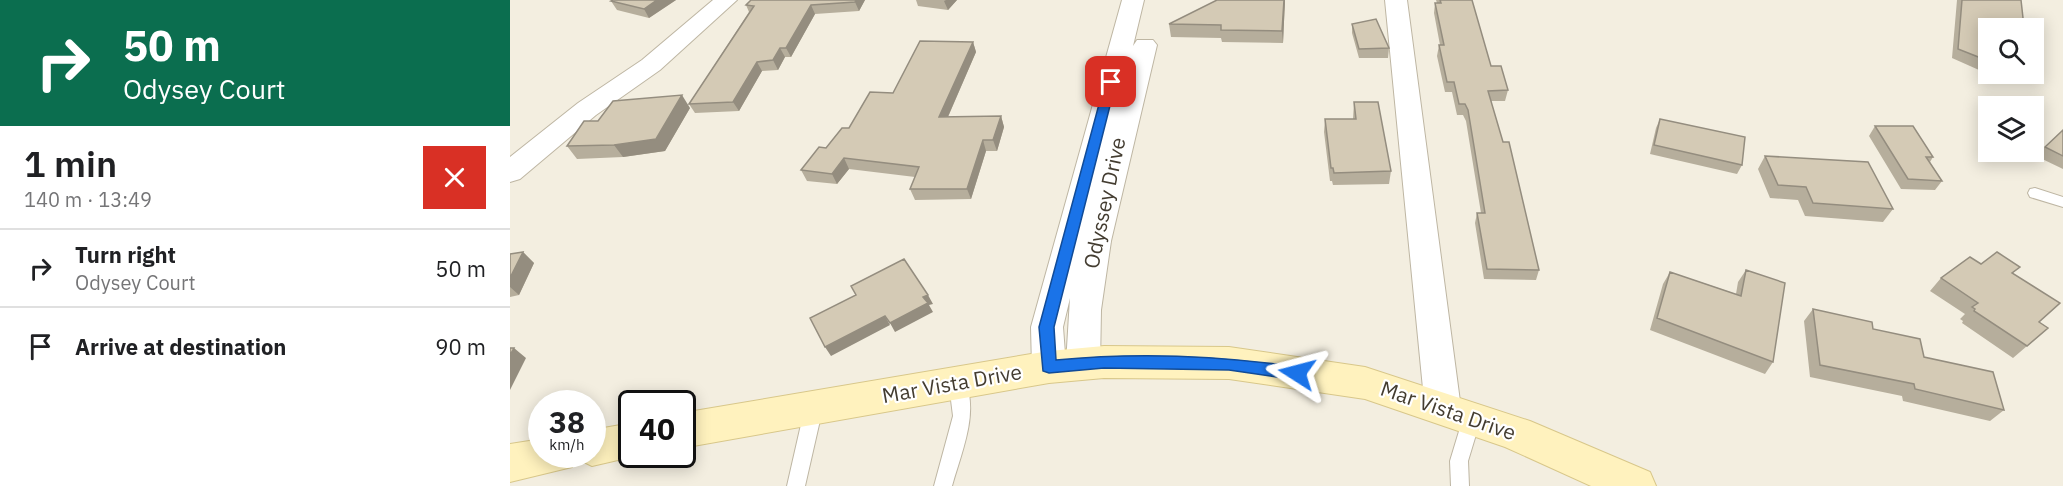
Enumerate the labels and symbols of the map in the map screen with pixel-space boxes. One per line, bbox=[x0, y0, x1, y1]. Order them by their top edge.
pin bbox=[1085, 56, 1136, 107]
street label: Odyssey Drive bbox=[1076, 135, 1132, 271]
position arrow bbox=[1265, 341, 1329, 405]
street label: Mar Vista Drive bbox=[880, 357, 1024, 409]
street label: Mar Vista Drive bbox=[1377, 374, 1520, 446]
speed limit sign: 40 bbox=[618, 390, 696, 468]

